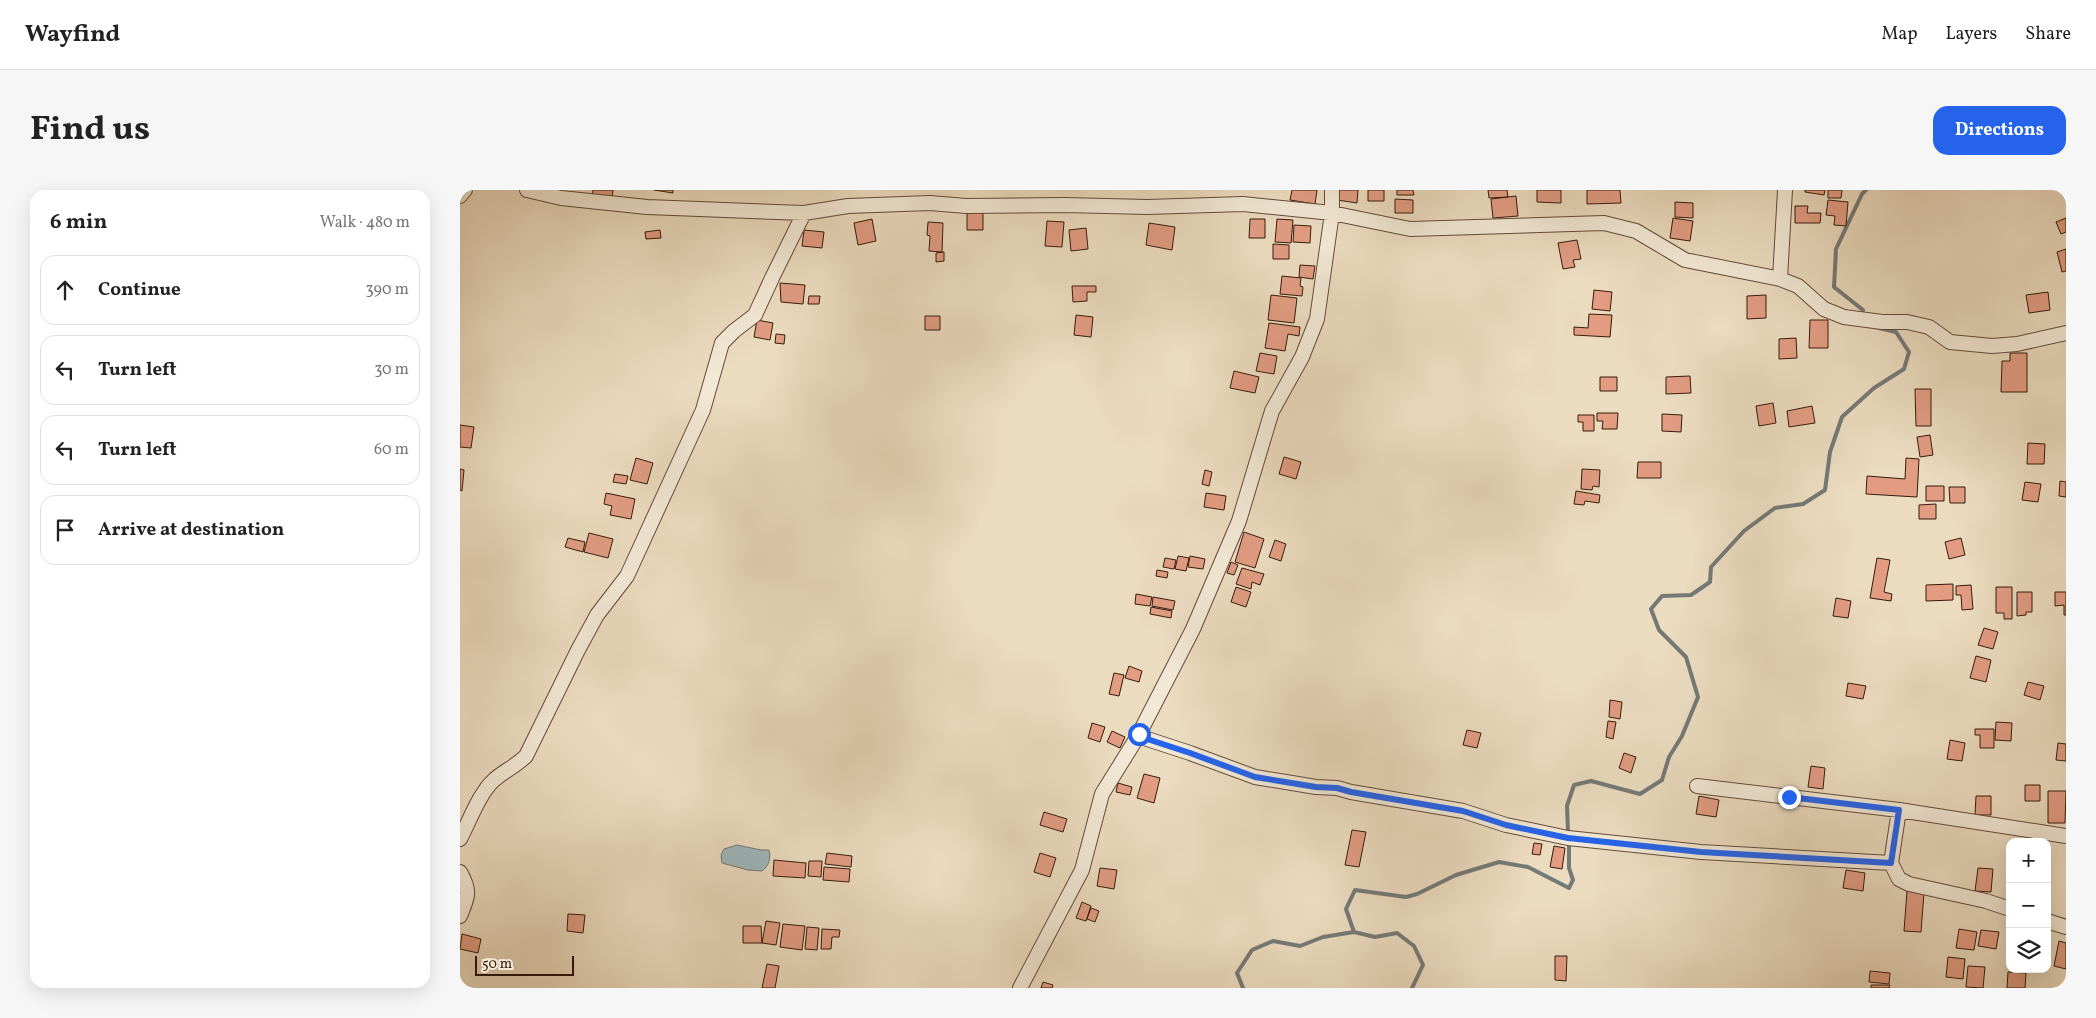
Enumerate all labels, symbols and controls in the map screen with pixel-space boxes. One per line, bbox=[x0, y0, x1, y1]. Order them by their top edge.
text: Wayfind bbox=[25, 18, 120, 52]
text: Map bbox=[1881, 22, 1917, 47]
text: Layers bbox=[1945, 22, 1997, 47]
text: Share bbox=[2025, 22, 2071, 47]
text: Find us bbox=[30, 106, 150, 154]
button: Directions bbox=[1933, 106, 2066, 155]
text: 6 min bbox=[50, 208, 107, 237]
text: Walk · 480 m bbox=[320, 212, 410, 234]
icon: ahead bbox=[51, 276, 79, 304]
text: Continue bbox=[98, 277, 181, 303]
text: 390 m bbox=[366, 279, 409, 301]
icon: left bbox=[51, 356, 79, 384]
text: Turn left bbox=[98, 357, 177, 383]
text: 30 m bbox=[374, 359, 409, 381]
icon: left bbox=[51, 436, 79, 464]
text: Turn left bbox=[98, 437, 177, 463]
text: 60 m bbox=[374, 439, 409, 461]
icon: arrive bbox=[51, 516, 79, 544]
text: Arrive at destination bbox=[98, 517, 284, 543]
route start bbox=[1128, 723, 1151, 746]
route end bbox=[1778, 786, 1801, 809]
map controls bbox=[2006, 838, 2051, 973]
button: + bbox=[2006, 838, 2051, 883]
button: − bbox=[2006, 883, 2051, 928]
button: layers bbox=[2006, 928, 2051, 973]
scale bar bbox=[475, 953, 574, 976]
text: 50 m bbox=[482, 955, 512, 974]

